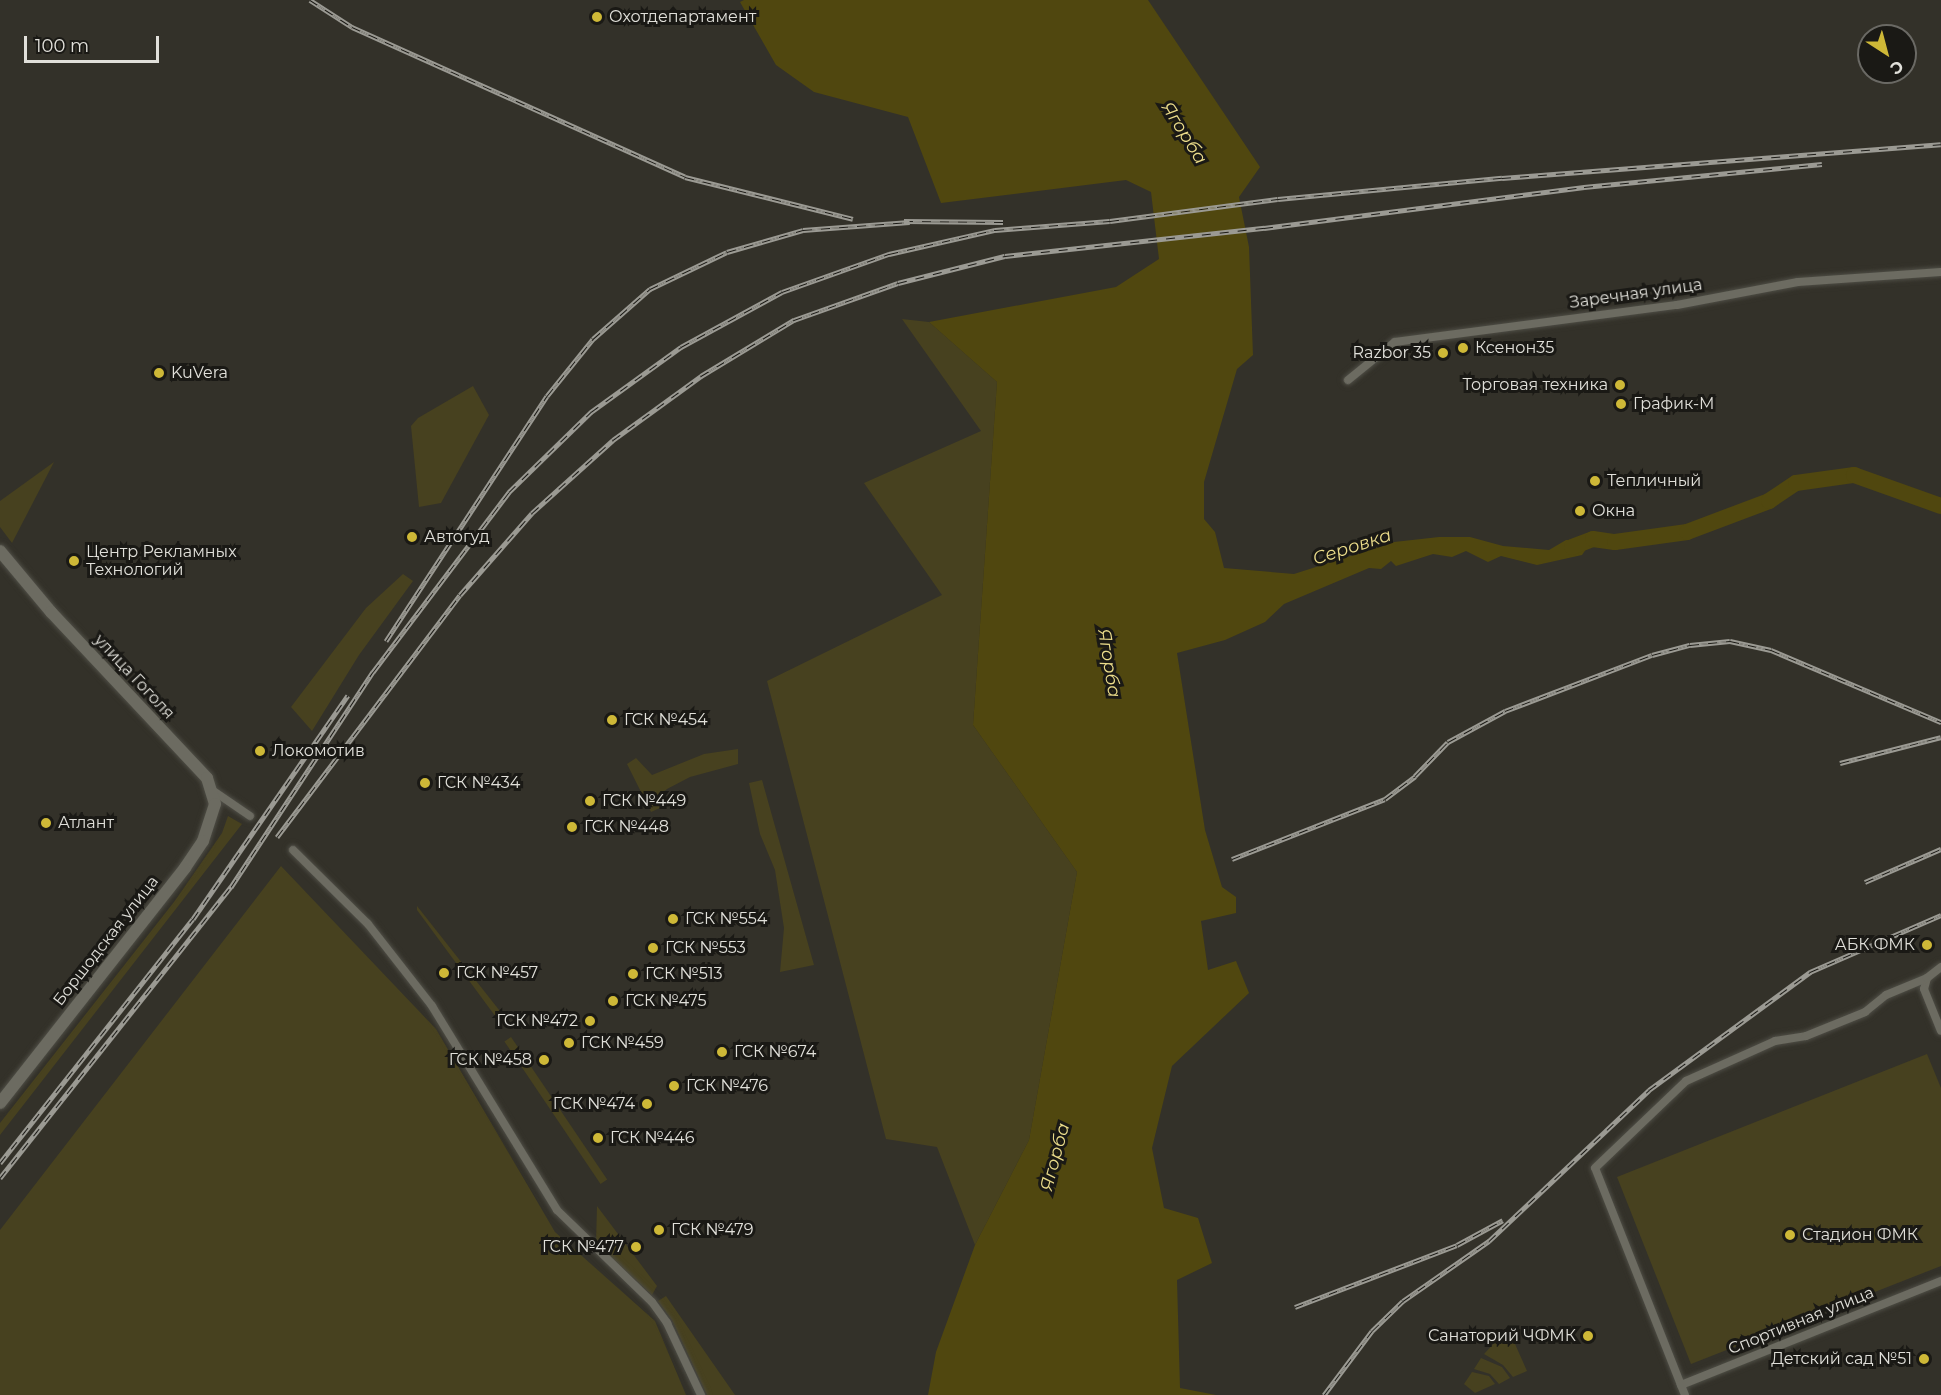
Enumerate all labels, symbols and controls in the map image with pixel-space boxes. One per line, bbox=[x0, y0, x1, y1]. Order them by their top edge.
place label: Охотдепартамент bbox=[609, 7, 756, 27]
marker: Охотдепартамент bbox=[590, 10, 604, 24]
scale bar bbox=[27, 24, 162, 62]
north arrow bbox=[1857, 24, 1917, 84]
text: 100 m bbox=[35, 35, 89, 57]
text: С bbox=[1886, 56, 1907, 78]
water label: Ягорба bbox=[1156, 98, 1212, 168]
street label: Заречная улица bbox=[1568, 275, 1704, 313]
place label: Ксенон35 bbox=[1475, 338, 1554, 358]
marker: Ксенон35 bbox=[1456, 341, 1470, 355]
place label: Razbor 35 bbox=[1352, 343, 1431, 363]
marker: Razbor 35 bbox=[1436, 346, 1450, 360]
place label: KuVera bbox=[171, 363, 228, 383]
marker: KuVera bbox=[152, 366, 166, 380]
place label: Торговая техника bbox=[1462, 375, 1608, 395]
marker: Торговая техника bbox=[1613, 378, 1627, 392]
place label: График-М bbox=[1633, 394, 1715, 414]
marker: График-М bbox=[1614, 397, 1628, 411]
place label: Тепличный bbox=[1607, 471, 1701, 491]
marker: Тепличный bbox=[1588, 474, 1602, 488]
place label: Окна bbox=[1592, 501, 1635, 521]
marker: Окна bbox=[1573, 504, 1587, 518]
water label: Серовка bbox=[1310, 524, 1394, 570]
place label: Автогуд bbox=[424, 527, 490, 547]
marker: Автогуд bbox=[405, 530, 419, 544]
place label: Центр Рекламных Технологий bbox=[86, 542, 237, 580]
marker: Центр Рекламных Технологий bbox=[67, 554, 81, 568]
water label: Ягорба bbox=[1093, 627, 1125, 699]
street label: улица Гоголя bbox=[90, 631, 178, 723]
place label: ГСК №454 bbox=[624, 710, 708, 730]
marker: ГСК №454 bbox=[605, 713, 619, 727]
place label: Локомотив bbox=[272, 741, 365, 761]
marker: Локомотив bbox=[253, 744, 267, 758]
place label: ГСК №434 bbox=[437, 773, 520, 793]
marker: ГСК №434 bbox=[418, 776, 432, 790]
place label: ГСК №449 bbox=[602, 791, 686, 811]
marker: ГСК №449 bbox=[583, 794, 597, 808]
place label: Атлант bbox=[58, 813, 114, 833]
marker: Атлант bbox=[39, 816, 53, 830]
place label: ГСК №448 bbox=[584, 817, 669, 837]
marker: ГСК №448 bbox=[565, 820, 579, 834]
street label: Боршодская улица bbox=[49, 872, 163, 1010]
place label: ГСК №554 bbox=[685, 909, 767, 929]
marker: ГСК №554 bbox=[666, 912, 680, 926]
place label: АБК ФМК bbox=[1835, 935, 1915, 955]
place label: ГСК №553 bbox=[665, 938, 746, 958]
marker: АБК ФМК bbox=[1920, 938, 1934, 952]
marker: ГСК №553 bbox=[646, 941, 660, 955]
place label: ГСК №457 bbox=[456, 963, 538, 983]
place label: ГСК №513 bbox=[645, 964, 723, 984]
marker: ГСК №457 bbox=[437, 966, 451, 980]
marker: ГСК №513 bbox=[626, 967, 640, 981]
place label: ГСК №475 bbox=[625, 991, 706, 1011]
marker: ГСК №475 bbox=[606, 994, 620, 1008]
place label: ГСК №472 bbox=[496, 1011, 578, 1031]
marker: ГСК №472 bbox=[583, 1014, 597, 1028]
place label: ГСК №459 bbox=[581, 1033, 664, 1053]
marker: ГСК №459 bbox=[562, 1036, 576, 1050]
place label: ГСК №674 bbox=[734, 1042, 816, 1062]
marker: ГСК №674 bbox=[715, 1045, 729, 1059]
place label: ГСК №458 bbox=[449, 1050, 532, 1070]
marker: ГСК №458 bbox=[537, 1053, 551, 1067]
place label: ГСК №476 bbox=[686, 1076, 768, 1096]
marker: ГСК №476 bbox=[667, 1079, 681, 1093]
place label: ГСК №474 bbox=[553, 1094, 635, 1114]
marker: ГСК №474 bbox=[640, 1097, 654, 1111]
water label: Ягорба bbox=[1036, 1121, 1074, 1193]
place label: ГСК №446 bbox=[610, 1128, 694, 1148]
marker: ГСК №446 bbox=[591, 1131, 605, 1145]
place label: ГСК №479 bbox=[671, 1220, 753, 1240]
marker: ГСК №479 bbox=[652, 1223, 666, 1237]
place label: Стадион ФМК bbox=[1802, 1225, 1918, 1245]
marker: Стадион ФМК bbox=[1783, 1228, 1797, 1242]
place label: ГСК №477 bbox=[542, 1237, 624, 1257]
marker: ГСК №477 bbox=[629, 1240, 643, 1254]
street label: Спортивная улица bbox=[1725, 1283, 1877, 1359]
place label: Санаторий ЧФМК bbox=[1428, 1326, 1576, 1346]
marker: Санаторий ЧФМК bbox=[1581, 1329, 1595, 1343]
place label: Детский сад №51 bbox=[1771, 1349, 1912, 1369]
marker: Детский сад №51 bbox=[1917, 1352, 1931, 1366]

